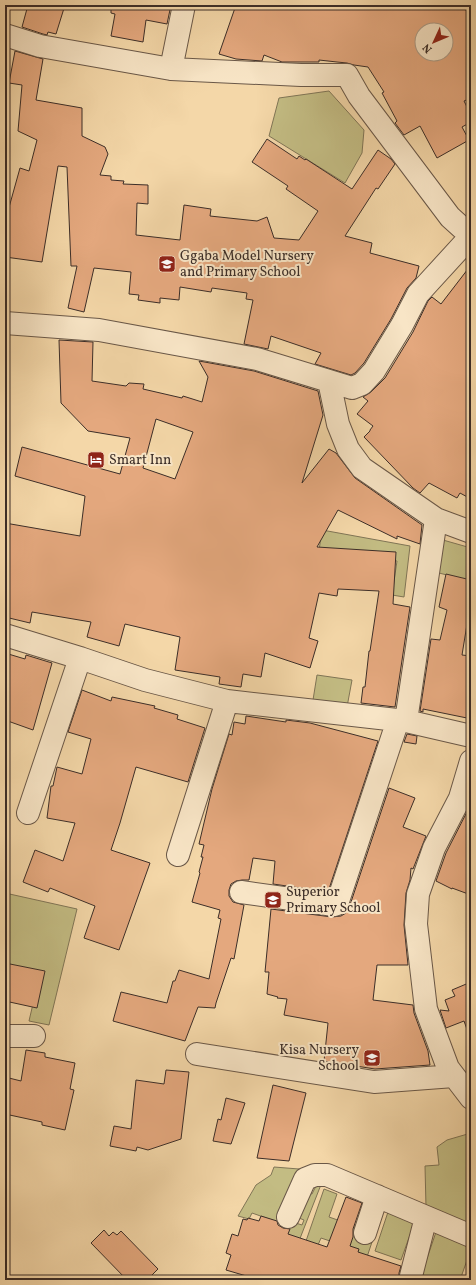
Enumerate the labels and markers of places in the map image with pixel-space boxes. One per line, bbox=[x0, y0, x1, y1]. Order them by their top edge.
place label: Ggaba Model Nursery and Primary School bbox=[180, 247, 314, 282]
school or university icon: Ggaba Model Nursery and Primary School bbox=[157, 254, 177, 274]
hotel icon: Smart Inn bbox=[86, 450, 106, 470]
place label: Smart Inn bbox=[109, 451, 171, 470]
place label: Superior Primary School bbox=[286, 883, 380, 918]
school or university icon: Superior Primary School bbox=[263, 890, 283, 910]
place label: Kisa Nursery School bbox=[279, 1041, 359, 1076]
school or university icon: Kisa Nursery School bbox=[362, 1048, 382, 1068]

